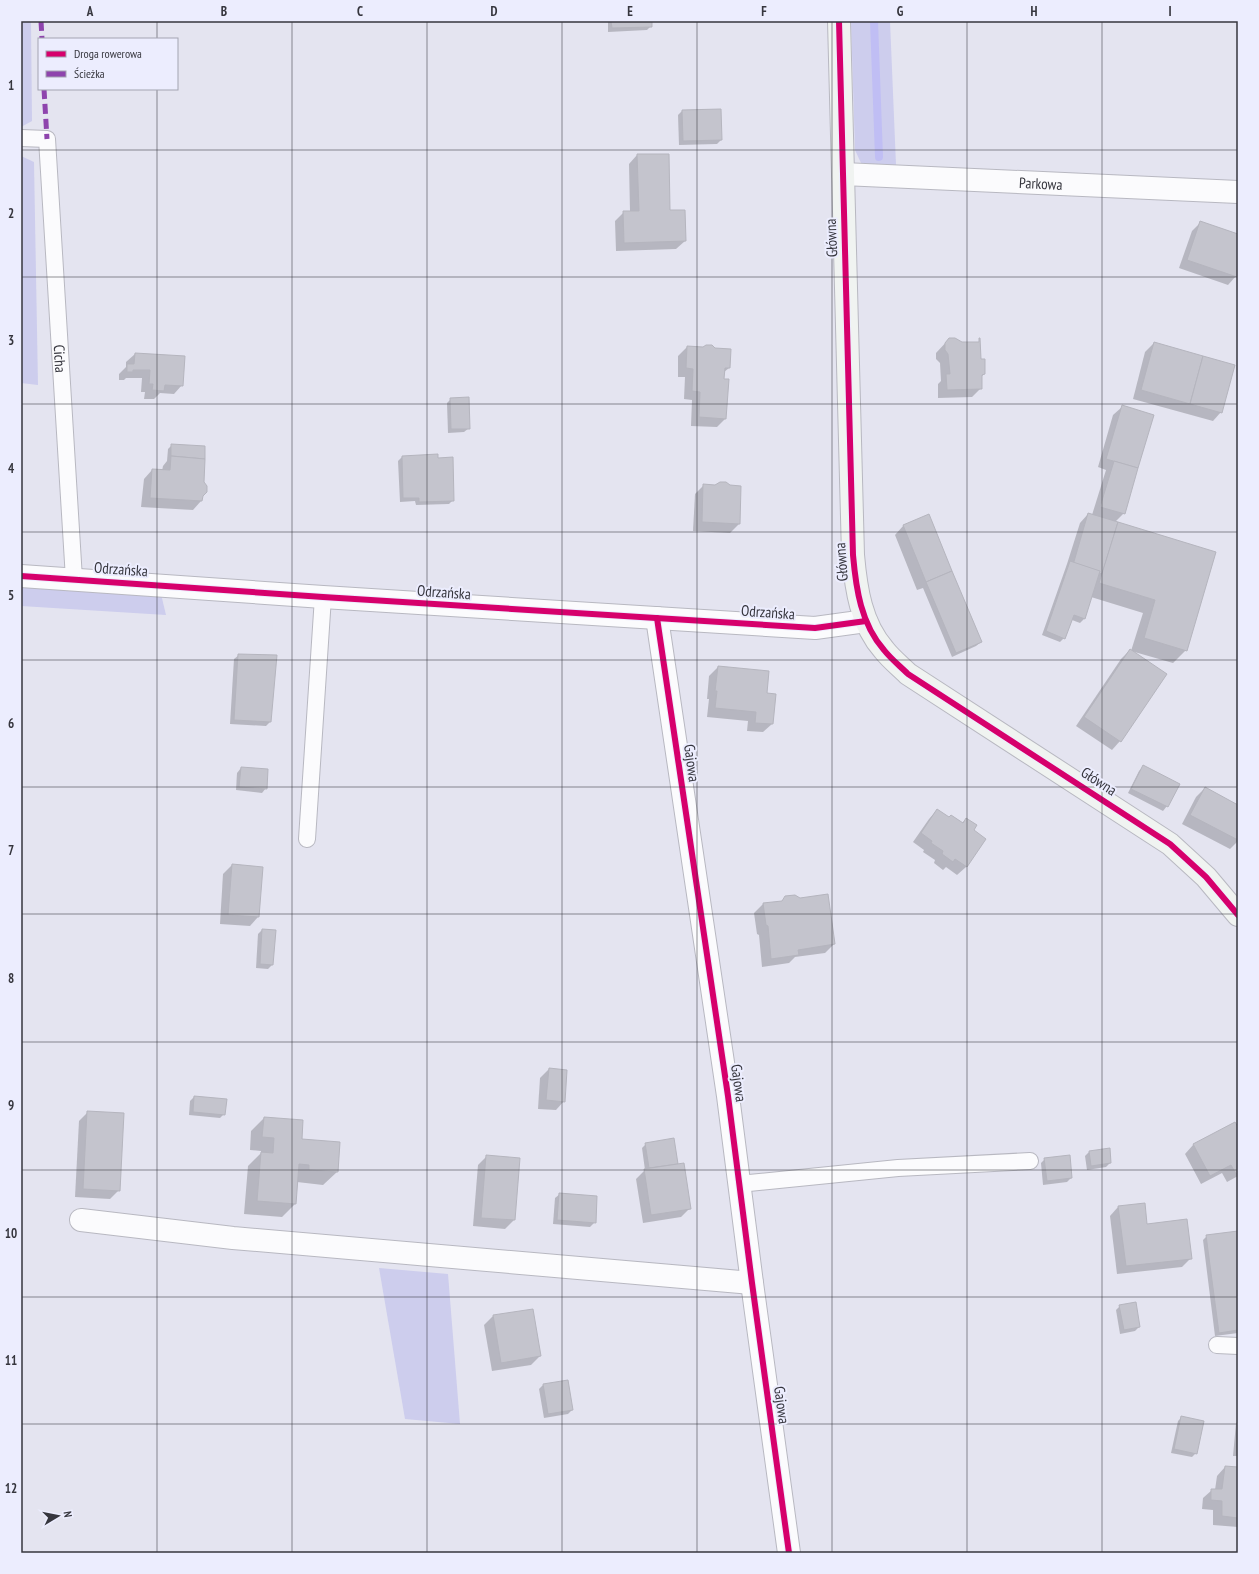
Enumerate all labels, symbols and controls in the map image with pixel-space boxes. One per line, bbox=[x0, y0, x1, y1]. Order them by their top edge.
text: A bbox=[86, 3, 94, 20]
text: B bbox=[221, 3, 227, 20]
text: C bbox=[357, 3, 363, 20]
text: D bbox=[491, 3, 498, 20]
text: E bbox=[627, 3, 633, 20]
text: F bbox=[761, 3, 767, 20]
text: G bbox=[897, 3, 904, 20]
text: H bbox=[1031, 3, 1038, 20]
text: I bbox=[1168, 3, 1172, 20]
legend bbox=[38, 38, 178, 90]
text: Droga rowerowa bbox=[74, 46, 142, 61]
text: Ścieżka bbox=[74, 66, 105, 81]
text: 1 bbox=[8, 77, 14, 94]
street label: Parkowa bbox=[1019, 173, 1063, 193]
text: 2 bbox=[8, 205, 14, 222]
street label: Główna bbox=[821, 218, 841, 258]
text: 3 bbox=[8, 332, 14, 349]
street label: Cicha bbox=[50, 344, 71, 373]
text: 4 bbox=[8, 460, 15, 477]
street label: Główna bbox=[830, 542, 852, 582]
street label: Odrzańska bbox=[94, 558, 148, 580]
street label: Odrzańska bbox=[417, 581, 471, 603]
text: 5 bbox=[8, 587, 14, 604]
street label: Odrzańska bbox=[741, 601, 795, 623]
text: 6 bbox=[8, 715, 14, 732]
street label: Gajowa bbox=[680, 743, 704, 783]
street label: Główna bbox=[1078, 763, 1120, 799]
text: 7 bbox=[8, 842, 14, 859]
text: 8 bbox=[8, 970, 14, 987]
street label: Gajowa bbox=[727, 1063, 751, 1103]
text: 9 bbox=[8, 1097, 14, 1114]
text: 10 bbox=[5, 1225, 17, 1242]
text: 11 bbox=[5, 1352, 17, 1369]
street label: Gajowa bbox=[770, 1385, 794, 1425]
text: 12 bbox=[5, 1480, 17, 1497]
north arrow bbox=[38, 1496, 78, 1536]
text: N bbox=[60, 1510, 75, 1518]

